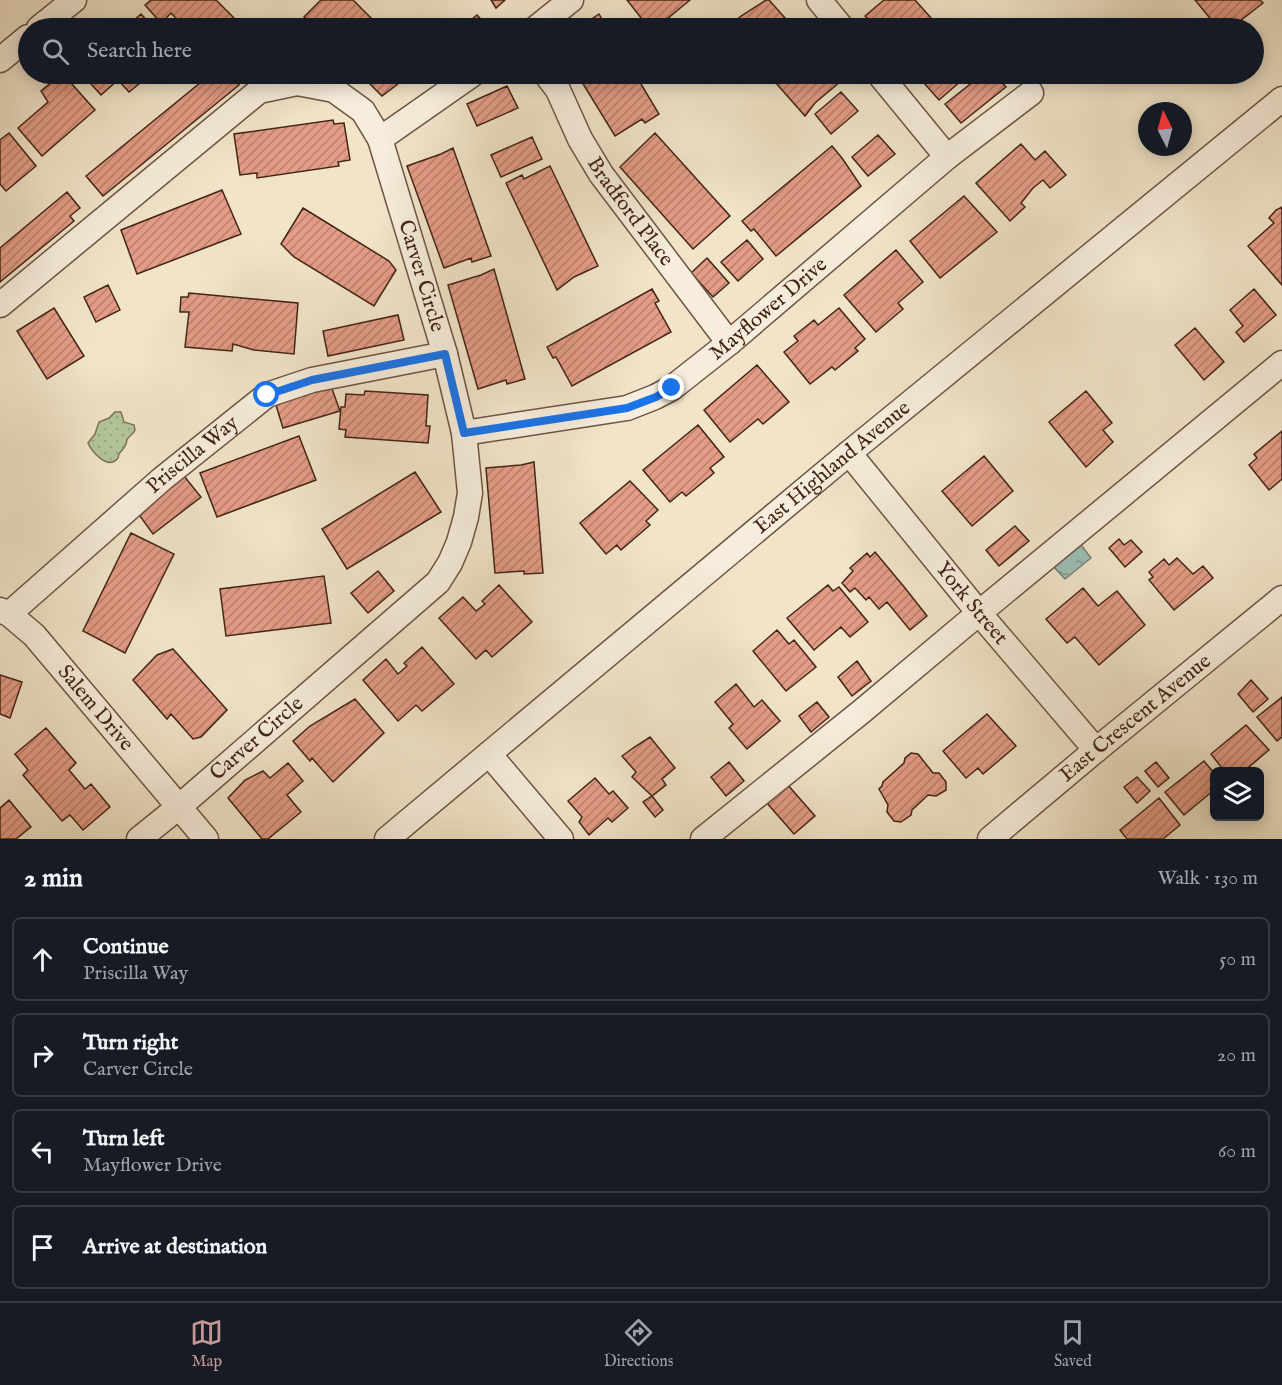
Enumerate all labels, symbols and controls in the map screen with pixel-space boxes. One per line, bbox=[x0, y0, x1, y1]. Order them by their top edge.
search box bbox=[18, 18, 1264, 84]
icon: search bbox=[39, 35, 72, 68]
text: Search here bbox=[87, 37, 192, 65]
north arrow bbox=[1138, 102, 1192, 156]
street label: Bradford Place bbox=[580, 152, 680, 272]
street label: Carver Circle bbox=[392, 217, 451, 335]
street label: Mayflower Drive bbox=[704, 251, 833, 367]
route end bbox=[658, 374, 684, 400]
route start bbox=[253, 381, 279, 407]
street label: East Highland Avenue bbox=[749, 395, 916, 540]
street label: Priscilla Way bbox=[141, 409, 245, 500]
street label: York Street bbox=[929, 556, 1014, 651]
street label: East Crescent Avenue bbox=[1054, 648, 1217, 788]
street label: Salem Drive bbox=[51, 659, 140, 757]
street label: Carver Circle bbox=[205, 691, 310, 787]
map controls bbox=[1210, 767, 1264, 821]
button: layers bbox=[1210, 767, 1264, 821]
text: 2 min bbox=[24, 862, 83, 895]
text: Walk · 130 m bbox=[1158, 866, 1258, 891]
text: Continue bbox=[83, 933, 169, 961]
icon: ahead bbox=[26, 943, 59, 976]
text: 50 m bbox=[1219, 947, 1256, 972]
text: Priscilla Way bbox=[83, 961, 188, 986]
text: Turn right bbox=[83, 1029, 178, 1057]
icon: right bbox=[26, 1039, 59, 1072]
text: 20 m bbox=[1217, 1043, 1256, 1068]
text: Carver Circle bbox=[83, 1057, 193, 1082]
text: Turn left bbox=[83, 1125, 165, 1153]
icon: left bbox=[26, 1135, 59, 1168]
text: 60 m bbox=[1218, 1139, 1256, 1164]
text: Mayflower Drive bbox=[83, 1153, 222, 1178]
icon: arrive bbox=[26, 1231, 59, 1264]
text: Arrive at destination bbox=[83, 1233, 267, 1261]
tab: Map bbox=[190, 1316, 223, 1372]
tab: Directions bbox=[604, 1316, 673, 1372]
tab: Saved bbox=[1054, 1316, 1092, 1372]

